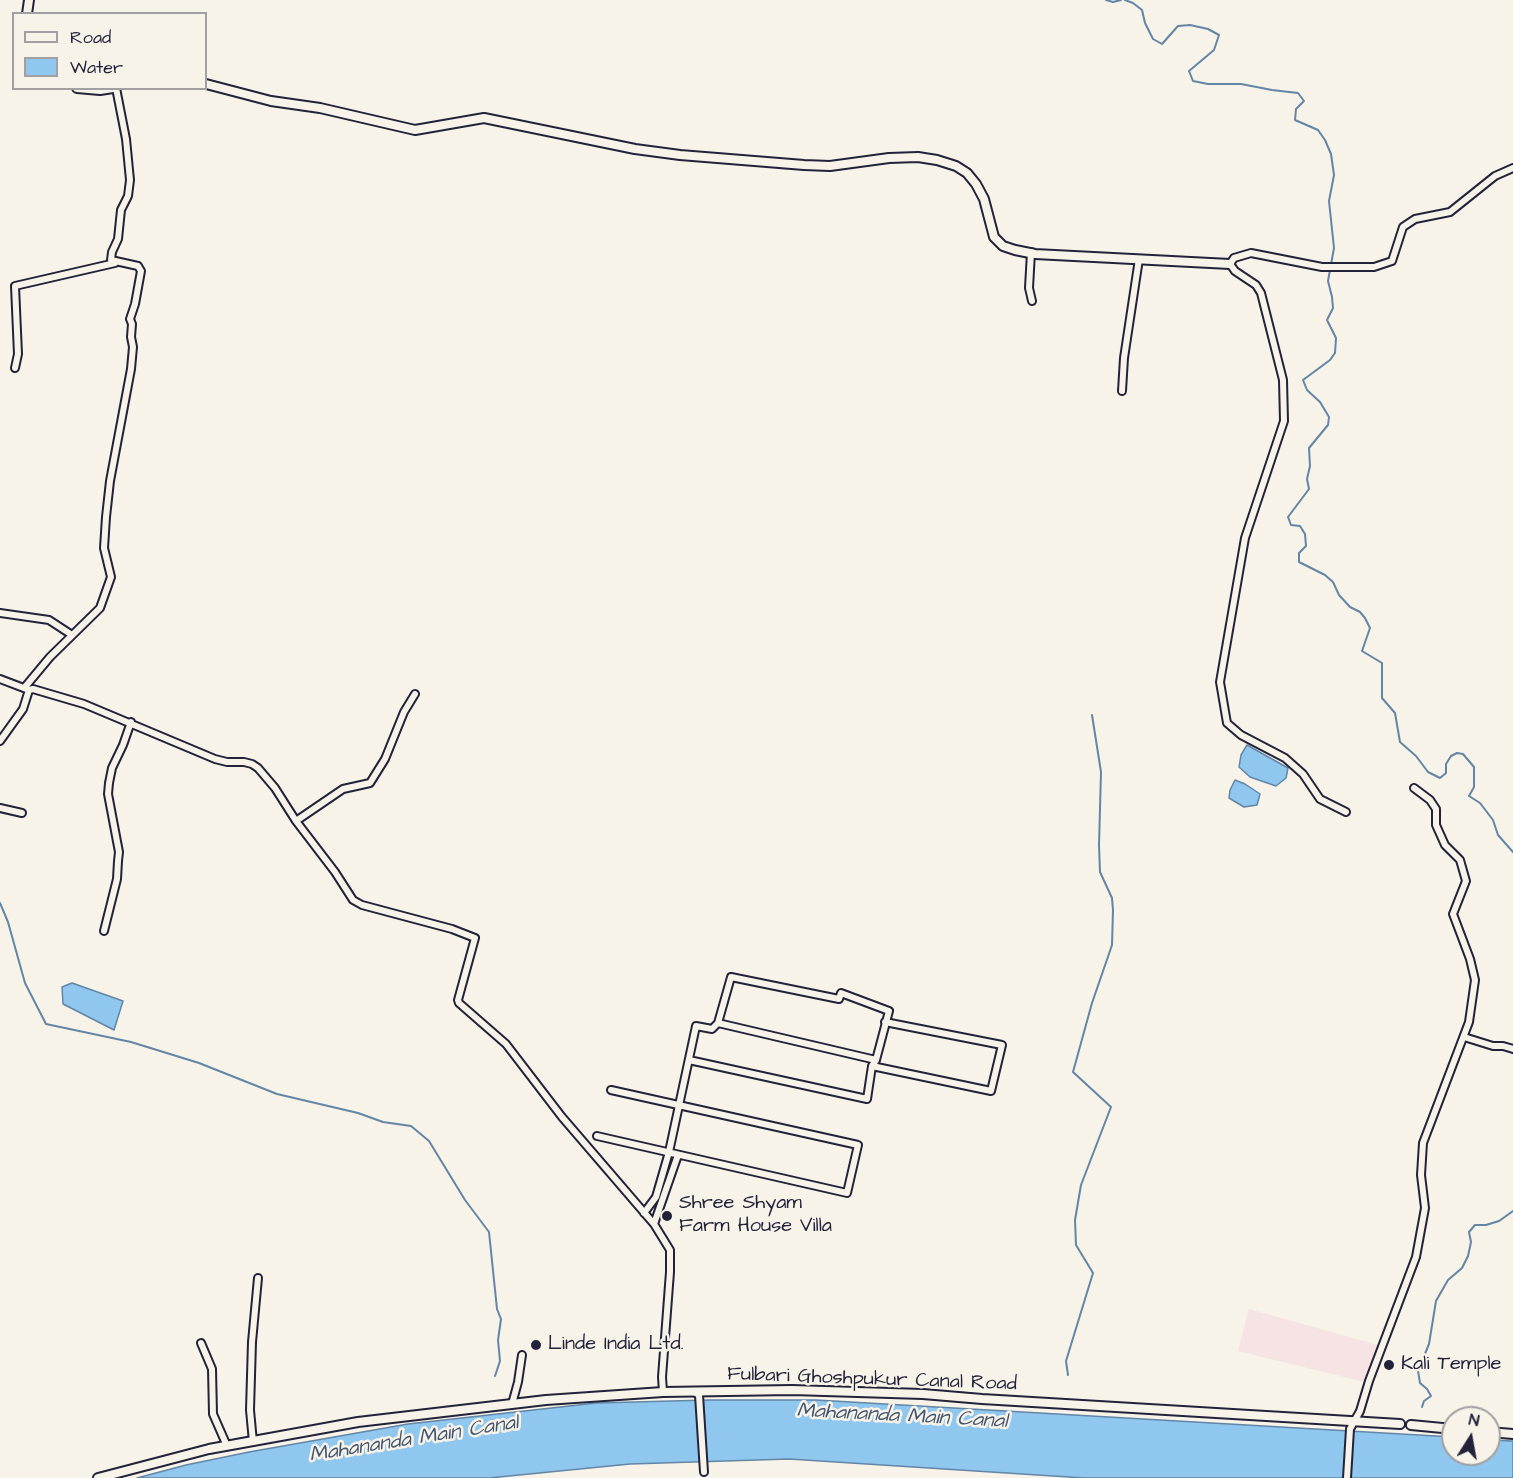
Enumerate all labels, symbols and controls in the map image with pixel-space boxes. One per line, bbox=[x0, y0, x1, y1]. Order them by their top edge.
legend bbox=[12, 12, 207, 90]
text: Road bbox=[70, 25, 111, 50]
text: Water bbox=[70, 55, 123, 80]
place label: Shree Shyam Farm House Villa bbox=[679, 1192, 832, 1239]
marker: Shree Shyam Farm House Villa bbox=[660, 1209, 674, 1223]
place label: Linde India Ltd. bbox=[548, 1333, 683, 1357]
marker: Linde India Ltd. bbox=[529, 1338, 543, 1352]
place label: Kali Temple bbox=[1401, 1353, 1501, 1377]
marker: Kali Temple bbox=[1382, 1358, 1396, 1372]
street label: Fulbari Ghoshpukur Canal Road bbox=[727, 1363, 1017, 1397]
water label: Mahananda Main Canal bbox=[796, 1399, 1008, 1435]
north arrow bbox=[1441, 1406, 1501, 1466]
text: N bbox=[1467, 1409, 1481, 1432]
water label: Mahananda Main Canal bbox=[308, 1411, 520, 1469]

